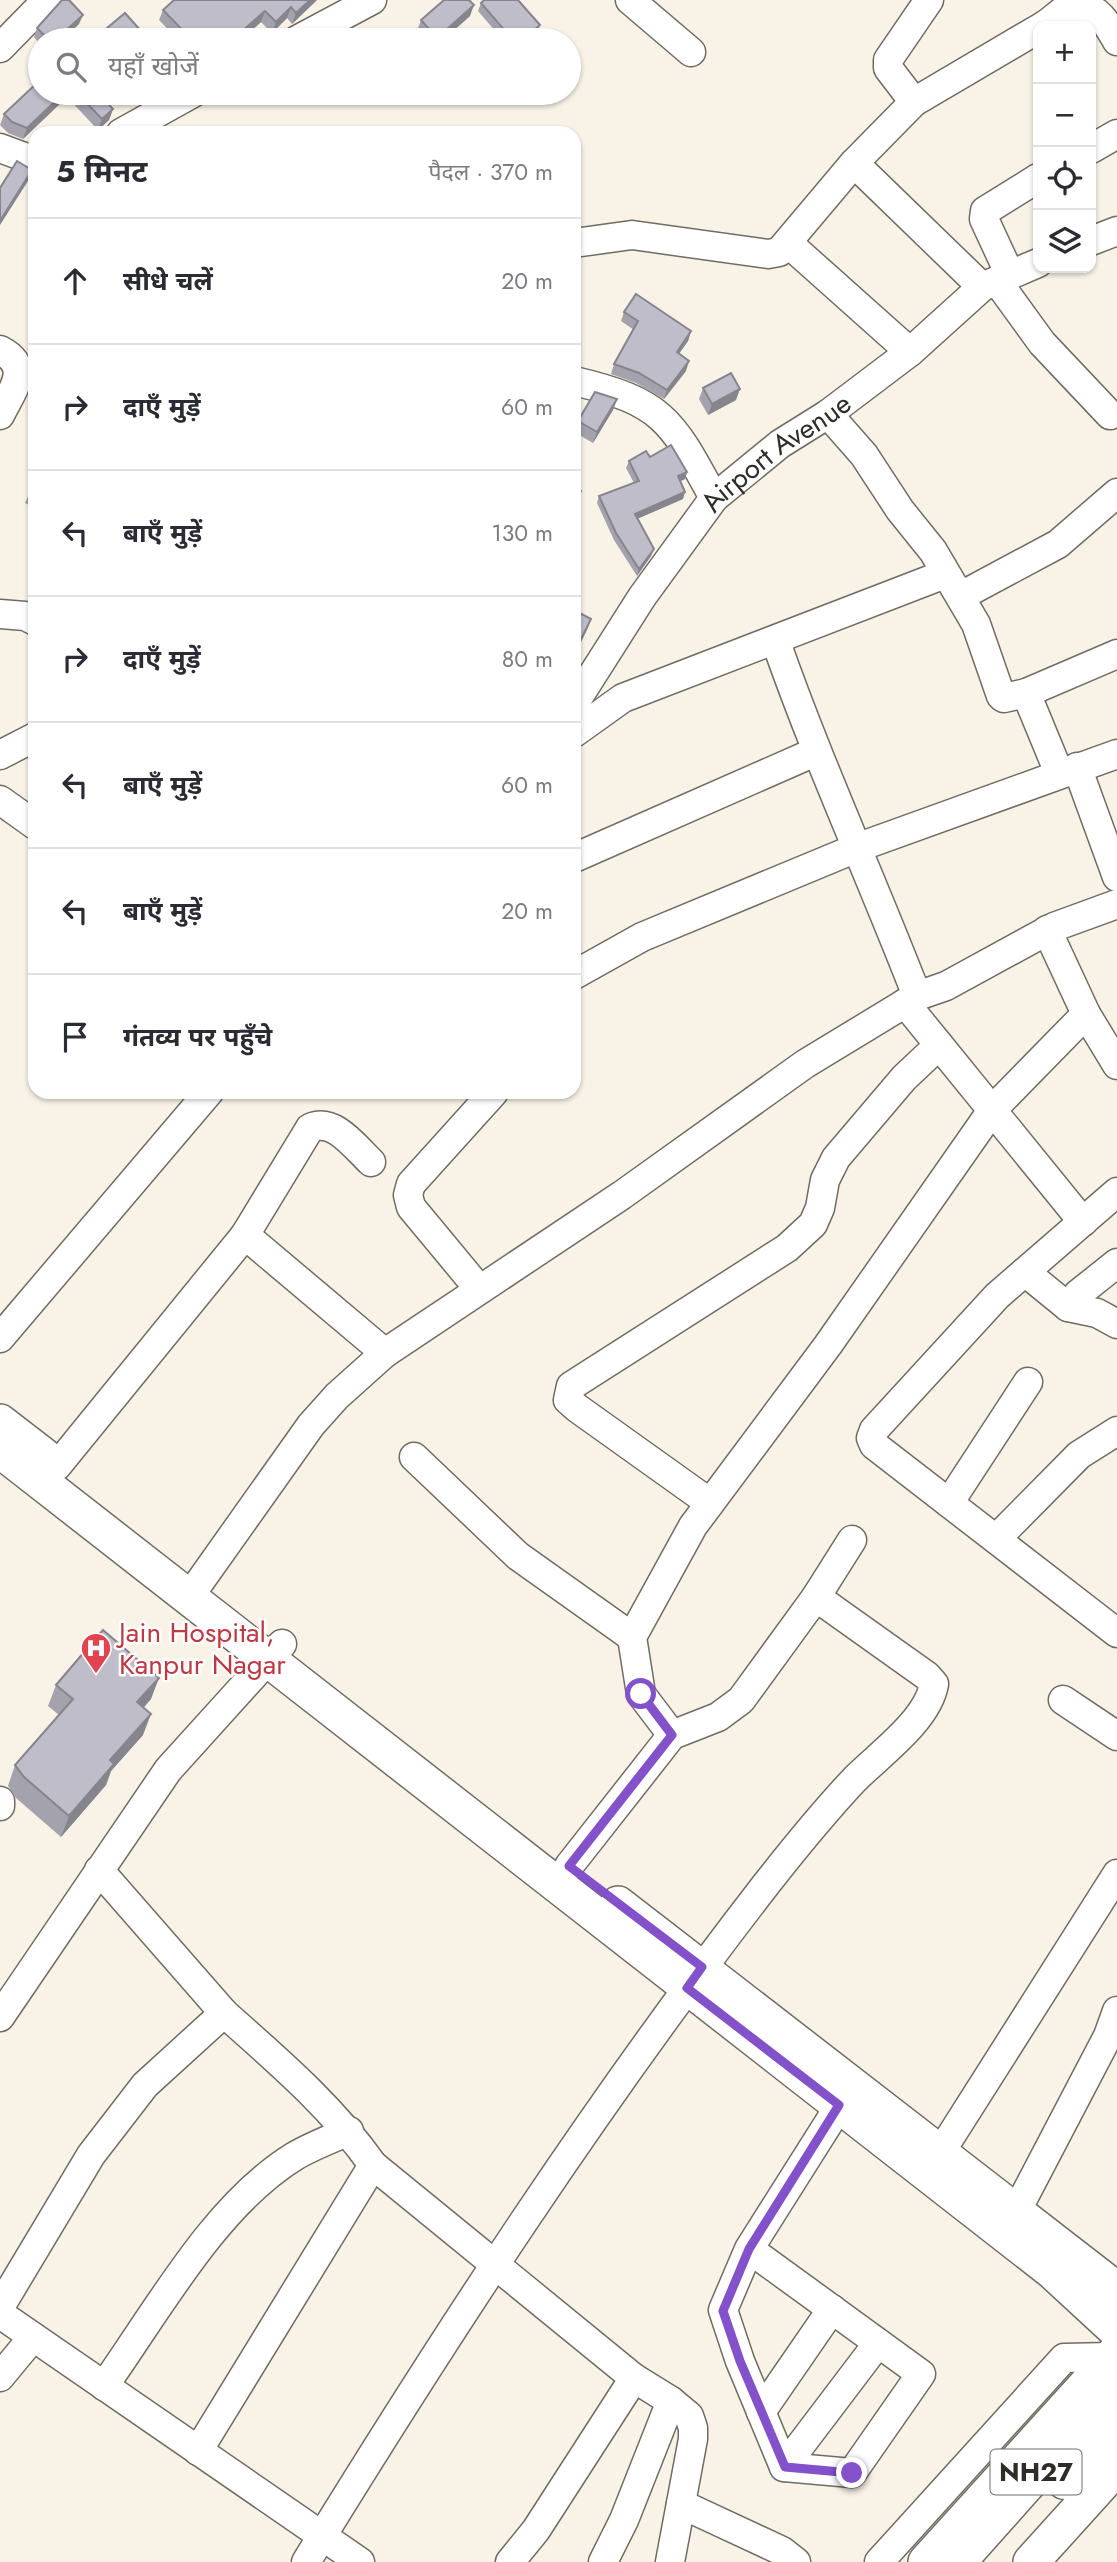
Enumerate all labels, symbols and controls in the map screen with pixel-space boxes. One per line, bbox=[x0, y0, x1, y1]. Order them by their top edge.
map controls bbox=[1033, 21, 1096, 273]
button: + bbox=[1033, 21, 1096, 84]
search box bbox=[28, 28, 581, 105]
text: यहाँ खोजें bbox=[108, 47, 199, 85]
icon: search bbox=[52, 48, 90, 86]
button: − bbox=[1033, 84, 1096, 147]
button: locate bbox=[1033, 147, 1096, 210]
text: 5 मिनट bbox=[56, 150, 147, 193]
text: पैदल · 370 m bbox=[429, 155, 553, 189]
button: layers bbox=[1033, 210, 1096, 273]
icon: ahead bbox=[56, 262, 94, 300]
text: सीधे चलें bbox=[123, 262, 213, 300]
text: 20 m bbox=[501, 264, 553, 298]
street label: Airport Avenue bbox=[690, 383, 860, 520]
icon: right bbox=[56, 388, 94, 426]
text: दाएँ मुड़ें bbox=[123, 388, 201, 426]
text: 60 m bbox=[501, 390, 553, 424]
icon: left bbox=[56, 514, 94, 552]
text: बाएँ मुड़ें bbox=[123, 514, 202, 552]
text: 130 m bbox=[491, 516, 553, 550]
icon: right bbox=[56, 640, 94, 678]
text: दाएँ मुड़ें bbox=[123, 640, 201, 678]
text: 80 m bbox=[502, 642, 553, 676]
icon: left bbox=[56, 766, 94, 804]
text: बाएँ मुड़ें bbox=[123, 766, 202, 804]
text: 60 m bbox=[501, 768, 553, 802]
icon: left bbox=[56, 892, 94, 930]
text: बाएँ मुड़ें bbox=[123, 892, 202, 930]
text: 20 m bbox=[501, 894, 553, 928]
icon: arrive bbox=[56, 1018, 94, 1056]
text: गंतव्य पर पहुँचे bbox=[123, 1018, 272, 1056]
place label: Jain Hospital, Kanpur Nagar bbox=[115, 1612, 286, 1685]
hospital icon: Jain Hospital, Kanpur Nagar bbox=[79, 1631, 113, 1675]
route start bbox=[625, 1678, 656, 1709]
road number: NH27 bbox=[990, 2450, 1082, 2494]
route end bbox=[836, 2457, 867, 2488]

